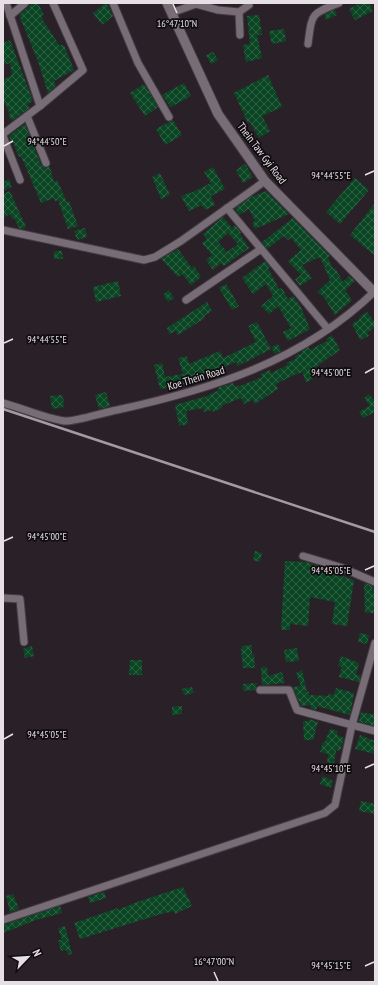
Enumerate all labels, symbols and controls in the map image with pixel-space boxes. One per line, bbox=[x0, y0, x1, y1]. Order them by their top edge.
text: 16°47'10"N bbox=[157, 17, 197, 30]
street label: Thein Taw Gyi Road bbox=[234, 119, 290, 187]
text: 94°44'50"E bbox=[27, 135, 67, 148]
text: 94°44'55"E bbox=[311, 169, 351, 182]
text: 94°44'55"E bbox=[27, 333, 67, 346]
street label: Koe Thein Road bbox=[166, 363, 226, 393]
text: 94°45'00"E bbox=[311, 366, 351, 379]
text: 94°45'00"E bbox=[27, 530, 67, 543]
text: 94°45'05"E bbox=[311, 564, 351, 577]
text: 94°45'05"E bbox=[27, 728, 67, 741]
text: 94°45'10"E bbox=[311, 762, 351, 775]
north arrow bbox=[8, 937, 48, 977]
text: N bbox=[29, 947, 45, 958]
text: 16°47'00"N bbox=[194, 955, 234, 968]
text: 94°45'15"E bbox=[311, 959, 351, 972]

